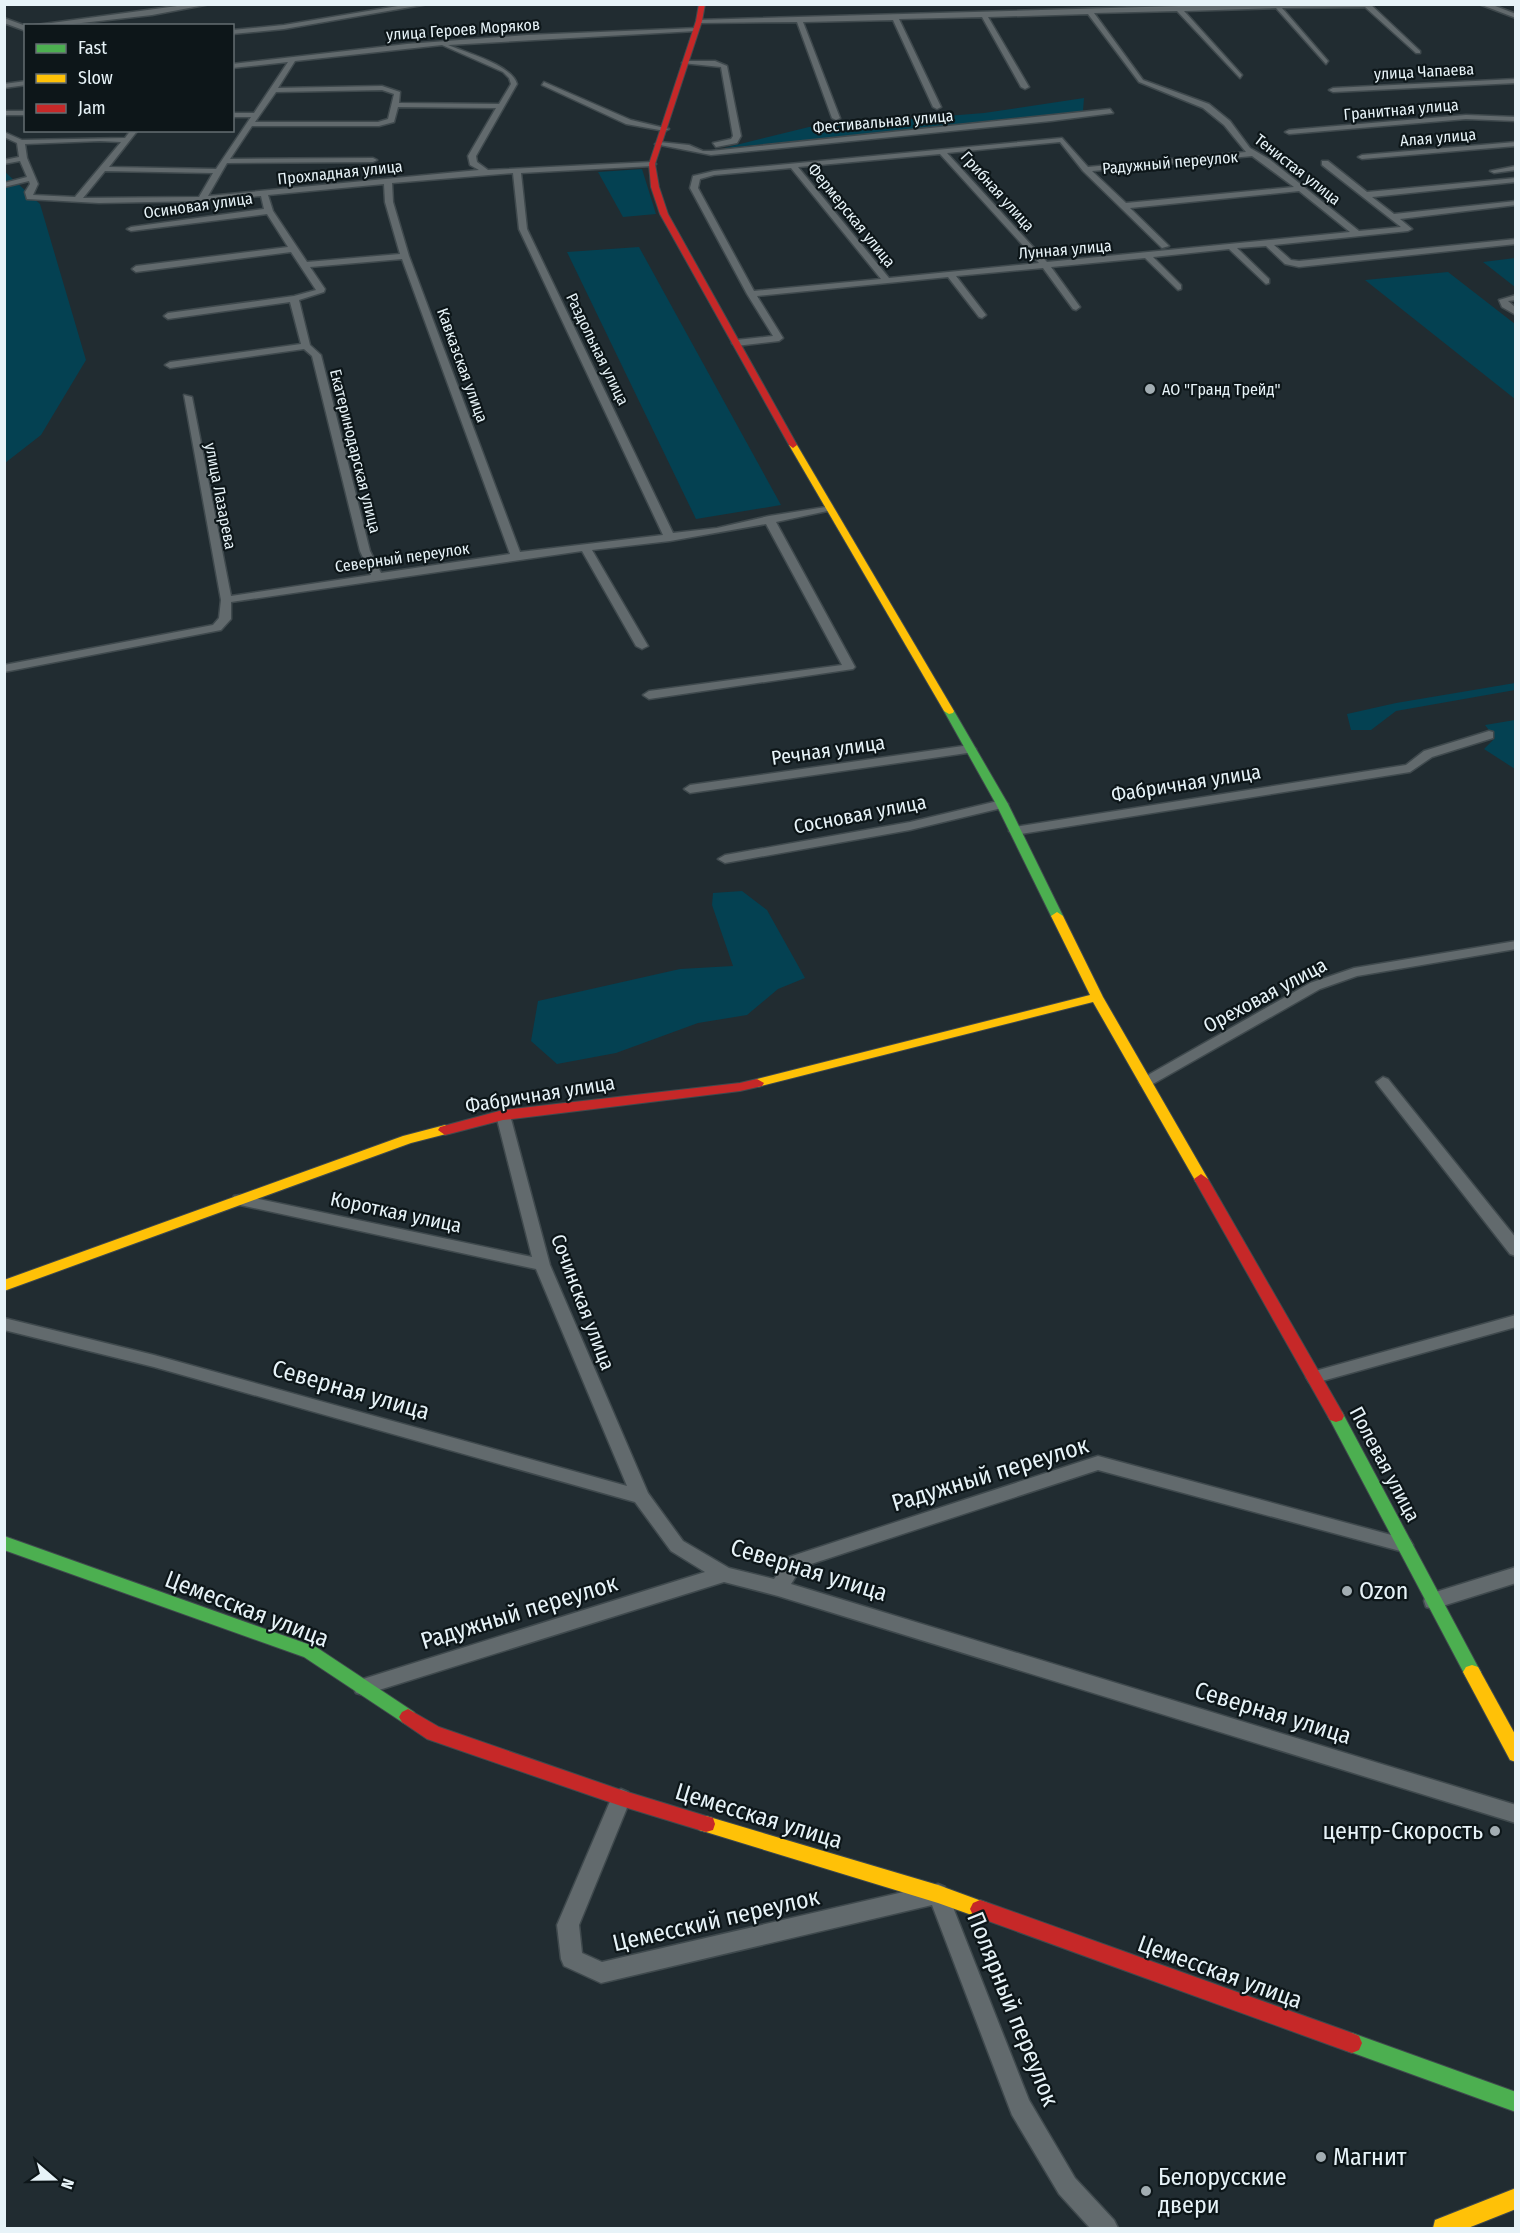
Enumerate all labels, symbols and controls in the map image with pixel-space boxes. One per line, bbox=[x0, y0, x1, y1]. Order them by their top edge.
street label: улица Героев Моряков bbox=[386, 15, 541, 44]
legend bbox=[24, 24, 234, 132]
text: Fast bbox=[78, 37, 107, 59]
street label: улица Чапаева bbox=[1373, 59, 1475, 84]
text: Slow bbox=[78, 67, 113, 89]
street label: Гранитная улица bbox=[1343, 95, 1459, 124]
text: Jam bbox=[78, 97, 106, 119]
street label: Фестивальная улица bbox=[812, 106, 954, 137]
street label: Алая улица bbox=[1399, 125, 1477, 150]
street label: Тенистая улица bbox=[1251, 130, 1345, 209]
street label: Грибная улица bbox=[957, 147, 1039, 235]
street label: Радужный переулок bbox=[1101, 147, 1239, 178]
street label: Прохладная улица bbox=[277, 156, 404, 189]
street label: Фермерская улица bbox=[804, 160, 899, 271]
street label: Осиновая улица bbox=[142, 188, 254, 223]
street label: Лунная улица bbox=[1018, 236, 1112, 263]
street label: Раздольная улица bbox=[562, 290, 633, 409]
street label: Кавказская улица bbox=[433, 305, 492, 425]
street label: Екатеринодарская улица bbox=[326, 367, 385, 535]
place label: АО "Гранд Трейд" bbox=[1162, 380, 1281, 399]
marker: АО "Гранд Трейд" bbox=[1143, 382, 1157, 396]
street label: улица Лазарева bbox=[201, 441, 240, 551]
street label: Северный переулок bbox=[334, 539, 471, 576]
street label: Речная улица bbox=[769, 730, 887, 770]
street label: Фабричная улица bbox=[1109, 759, 1263, 807]
street label: Сосновая улица bbox=[792, 789, 928, 839]
street label: Ореховая улица bbox=[1199, 952, 1331, 1038]
street label: Фабричная улица bbox=[463, 1070, 617, 1118]
street label: Короткая улица bbox=[328, 1186, 464, 1238]
street label: Сочинская улица bbox=[546, 1231, 620, 1373]
street label: Северная улица bbox=[269, 1354, 433, 1426]
street label: Полевая улица bbox=[1345, 1402, 1425, 1526]
street label: Радужный переулок bbox=[888, 1431, 1092, 1517]
street label: Северная улица bbox=[727, 1533, 891, 1607]
street label: Цемесская улица bbox=[161, 1565, 333, 1653]
street label: Радужный переулок bbox=[417, 1569, 621, 1655]
place label: Ozon bbox=[1359, 1577, 1408, 1605]
marker: Ozon bbox=[1340, 1584, 1354, 1598]
street label: Северная улица bbox=[1191, 1676, 1355, 1750]
street label: Цемесская улица bbox=[672, 1777, 846, 1855]
place label: центр-Скорость bbox=[1323, 1817, 1483, 1845]
marker: центр-Скорость bbox=[1488, 1824, 1502, 1838]
street label: Цемесский переулок bbox=[610, 1882, 823, 1957]
street label: Полярный переулок bbox=[961, 1908, 1065, 2111]
street label: Цемесская улица bbox=[1134, 1929, 1306, 2015]
place label: Магнит bbox=[1333, 2143, 1407, 2171]
north arrow bbox=[24, 2149, 84, 2209]
marker: Магнит bbox=[1314, 2150, 1328, 2164]
place label: Белорусские двери bbox=[1158, 2163, 1287, 2219]
text: N bbox=[57, 2176, 78, 2192]
marker: Белорусские двери bbox=[1139, 2184, 1153, 2198]

